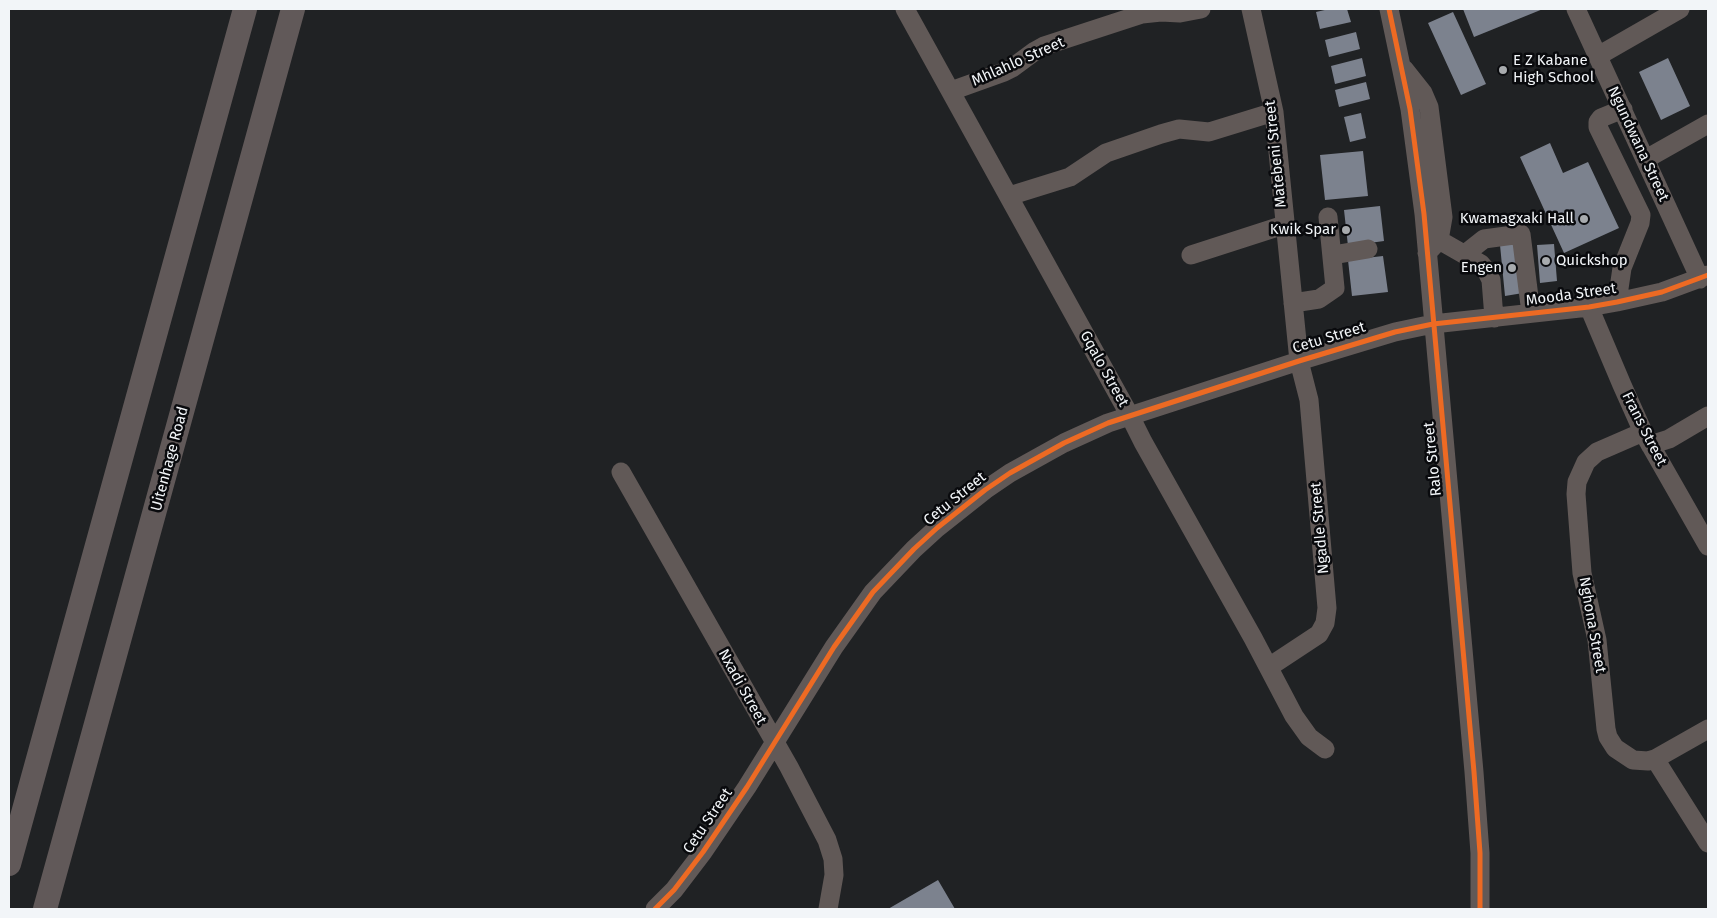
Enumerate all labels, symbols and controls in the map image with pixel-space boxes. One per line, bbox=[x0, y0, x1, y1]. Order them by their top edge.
street label: Mhlahlo Street bbox=[969, 34, 1067, 90]
place label: E Z Kabane High School bbox=[1513, 52, 1594, 87]
marker: E Z Kabane High School bbox=[1497, 64, 1509, 76]
street label: Ngundwana Street bbox=[1603, 84, 1673, 204]
street label: Matebeni Street bbox=[1261, 99, 1291, 209]
place label: Kwamagxaki Hall bbox=[1460, 210, 1574, 228]
marker: Kwamagxaki Hall bbox=[1578, 213, 1590, 225]
place label: Kwik Spar bbox=[1270, 221, 1336, 239]
marker: Kwik Spar bbox=[1340, 224, 1352, 236]
place label: Quickshop bbox=[1556, 252, 1628, 270]
marker: Quickshop bbox=[1540, 255, 1552, 267]
place label: Engen bbox=[1461, 259, 1502, 277]
marker: Engen bbox=[1506, 262, 1518, 274]
street label: Mooda Street bbox=[1525, 280, 1617, 310]
street label: Cetu Street bbox=[1290, 318, 1368, 358]
street label: Gqalo Street bbox=[1076, 328, 1132, 410]
street label: Frans Street bbox=[1618, 389, 1670, 469]
street label: Uitenhage Road bbox=[147, 405, 193, 513]
street label: Ralo Street bbox=[1420, 421, 1446, 497]
street label: Cetu Street bbox=[920, 468, 990, 530]
street label: Ngadle Street bbox=[1307, 481, 1333, 575]
street label: Nghona Street bbox=[1575, 576, 1609, 674]
street label: Nxadi Street bbox=[714, 646, 770, 728]
street label: Cetu Street bbox=[680, 785, 736, 857]

